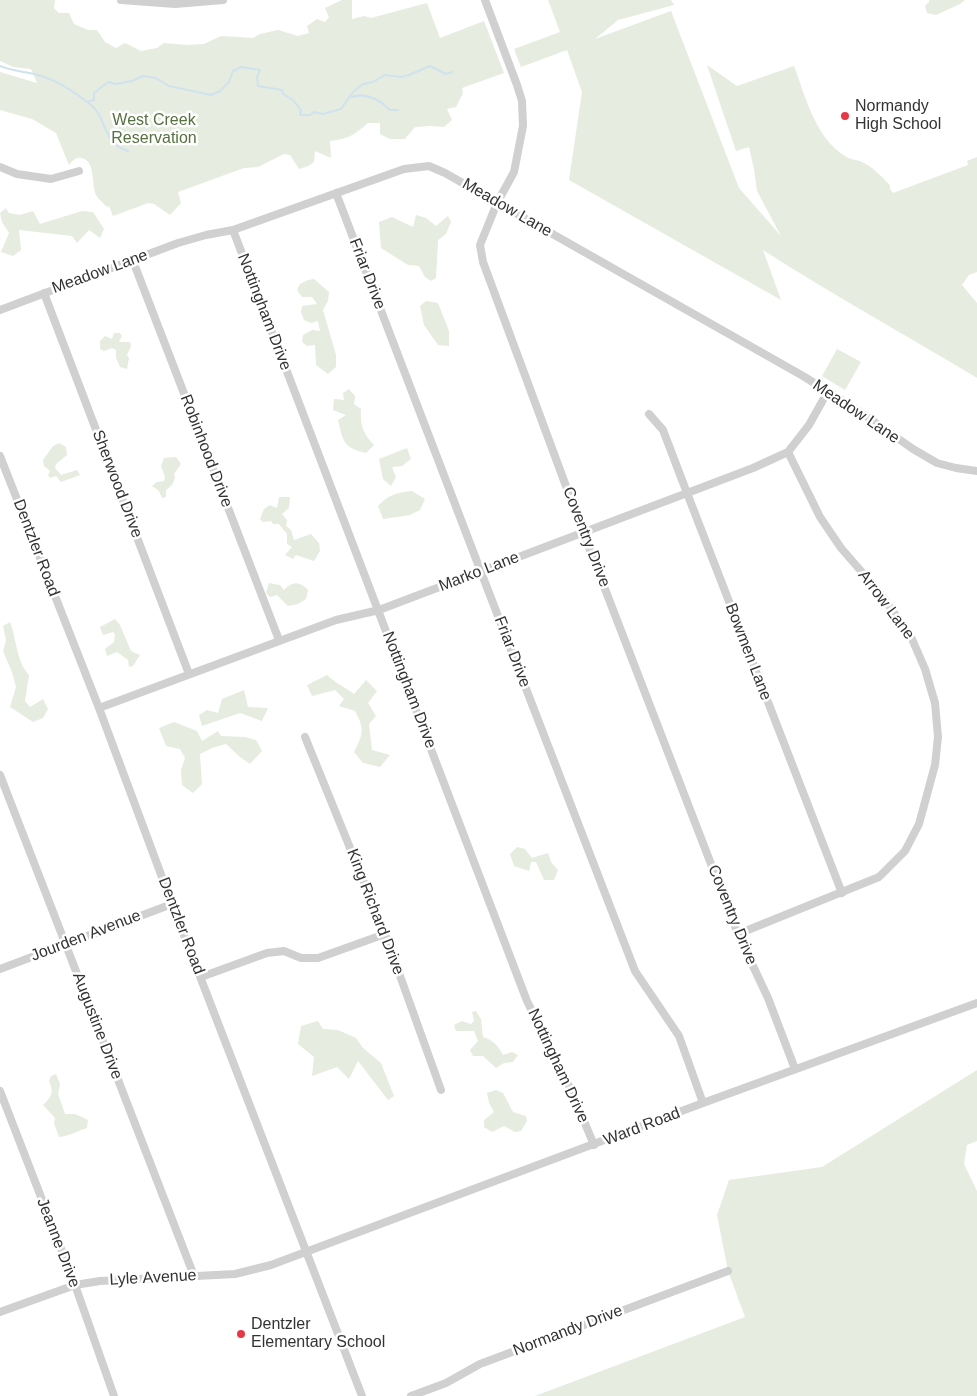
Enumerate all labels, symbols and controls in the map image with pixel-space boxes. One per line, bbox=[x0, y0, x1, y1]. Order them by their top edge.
place label: Normandy High School bbox=[855, 97, 941, 135]
marker: Normandy High School bbox=[839, 110, 851, 122]
park label: West Creek Reservation bbox=[111, 111, 197, 149]
street label: Meadow Lane bbox=[459, 175, 555, 241]
street label: Friar Drive bbox=[345, 236, 389, 312]
street label: Meadow Lane bbox=[49, 246, 151, 298]
street label: Nottingham Drive bbox=[233, 251, 295, 373]
street label: Meadow Lane bbox=[809, 376, 903, 448]
street label: Robinhood Drive bbox=[176, 392, 236, 510]
street label: Sherwood Drive bbox=[88, 427, 146, 541]
street label: Coventry Drive bbox=[558, 484, 614, 590]
street label: Dentzler Road bbox=[9, 497, 63, 599]
street label: Marko Lane bbox=[436, 548, 522, 596]
street label: Arrow Lane bbox=[854, 567, 918, 643]
street label: Bowmen Lane bbox=[721, 601, 775, 703]
street label: Friar Drive bbox=[490, 614, 534, 690]
street label: Nottingham Drive bbox=[378, 629, 440, 751]
street label: King Richard Drive bbox=[342, 846, 408, 978]
street label: Coventry Drive bbox=[703, 862, 761, 968]
street label: Dentzler Road bbox=[154, 875, 208, 977]
street label: Jourden Avenue bbox=[28, 906, 144, 966]
street label: Augustine Drive bbox=[68, 970, 126, 1082]
street label: Nottingham Drive bbox=[523, 1006, 593, 1126]
street label: Ward Road bbox=[601, 1104, 683, 1150]
street label: Jeanne Drive bbox=[32, 1196, 84, 1290]
street label: Lyle Avenue bbox=[109, 1266, 197, 1290]
street label: Normandy Drive bbox=[511, 1301, 625, 1361]
place label: Dentzler Elementary School bbox=[251, 1315, 385, 1353]
marker: Dentzler Elementary School bbox=[235, 1328, 247, 1340]

